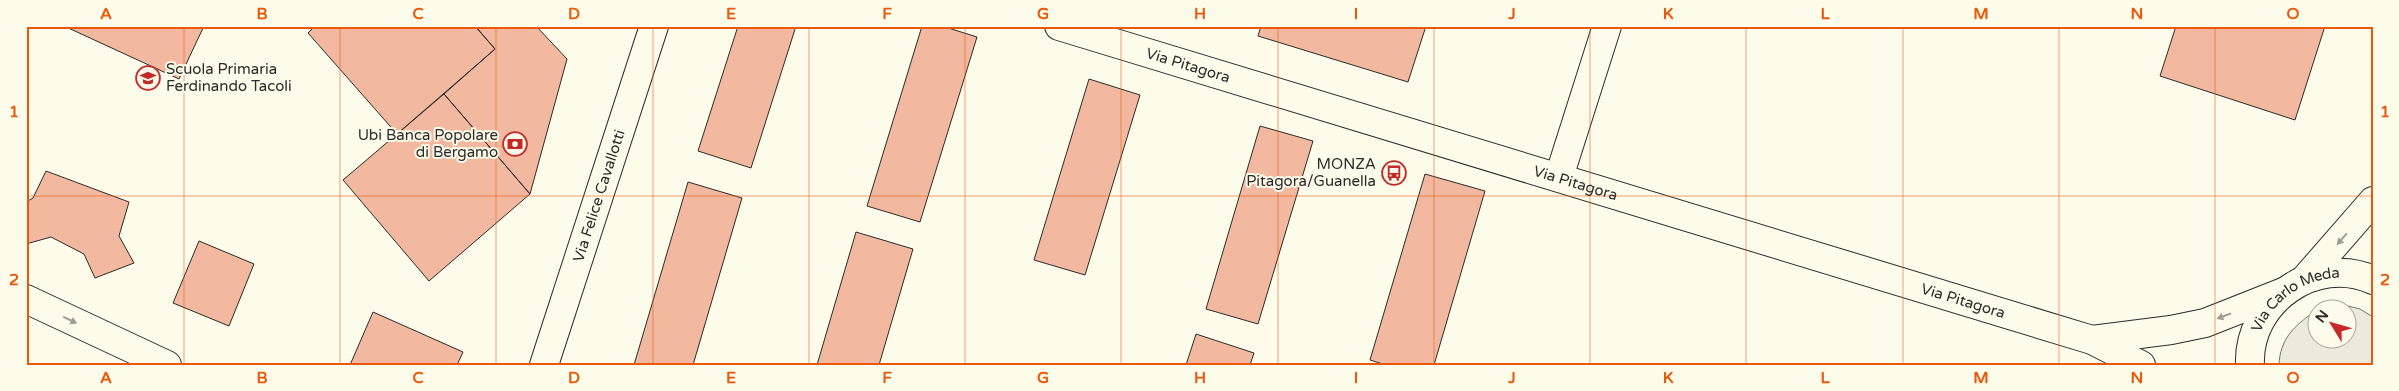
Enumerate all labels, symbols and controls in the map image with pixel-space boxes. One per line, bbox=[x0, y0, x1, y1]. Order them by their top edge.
text: A bbox=[100, 4, 112, 24]
text: B bbox=[256, 4, 268, 24]
text: C bbox=[412, 4, 424, 24]
text: D bbox=[568, 4, 580, 24]
text: E bbox=[726, 4, 736, 24]
text: F bbox=[882, 4, 892, 24]
text: G bbox=[1037, 4, 1049, 24]
text: H bbox=[1194, 4, 1206, 24]
text: I bbox=[1354, 4, 1358, 24]
text: J bbox=[1507, 4, 1516, 24]
text: K bbox=[1663, 4, 1674, 24]
text: L bbox=[1820, 4, 1830, 24]
text: M bbox=[1973, 4, 1989, 24]
text: N bbox=[2131, 4, 2143, 24]
text: O bbox=[2287, 4, 2300, 24]
street label: Via Pitagora bbox=[1144, 44, 1232, 87]
place label: Scuola Primaria Ferdinando Tacoli bbox=[166, 60, 292, 95]
school or university icon: Scuola Primaria Ferdinando Tacoli bbox=[135, 65, 161, 91]
text: 1 bbox=[9, 102, 19, 122]
text: 1 bbox=[2380, 102, 2390, 122]
place label: Ubi Banca Popolare di Bergamo bbox=[358, 126, 498, 161]
street label: Via Felice Cavallotti bbox=[569, 127, 629, 264]
bank icon: Ubi Banca Popolare di Bergamo bbox=[502, 131, 528, 157]
place label: MONZA Pitagora/Guanella bbox=[1246, 155, 1376, 190]
bus stop icon: MONZA Pitagora/Guanella bbox=[1381, 160, 1407, 186]
street label: Via Pitagora bbox=[1531, 162, 1620, 204]
one-way arrow bbox=[2336, 232, 2348, 244]
street label: Via Carlo Meda bbox=[2247, 264, 2340, 335]
text: 2 bbox=[9, 270, 19, 290]
text: 2 bbox=[2380, 270, 2390, 290]
street label: Via Pitagora bbox=[1919, 280, 2007, 322]
north arrow bbox=[2306, 298, 2356, 348]
text: N bbox=[2312, 307, 2332, 326]
one-way arrow bbox=[2217, 312, 2231, 320]
one-way arrow bbox=[63, 316, 78, 324]
text: A bbox=[100, 368, 112, 388]
text: B bbox=[256, 368, 268, 388]
text: C bbox=[412, 368, 424, 388]
text: D bbox=[568, 368, 580, 388]
text: E bbox=[726, 368, 736, 388]
text: F bbox=[882, 368, 892, 388]
text: G bbox=[1037, 368, 1049, 388]
text: H bbox=[1194, 368, 1206, 388]
text: I bbox=[1354, 368, 1358, 388]
text: J bbox=[1507, 368, 1516, 388]
text: K bbox=[1663, 368, 1674, 388]
text: L bbox=[1820, 368, 1830, 388]
text: M bbox=[1973, 368, 1989, 388]
text: N bbox=[2131, 368, 2143, 388]
text: O bbox=[2287, 368, 2300, 388]

